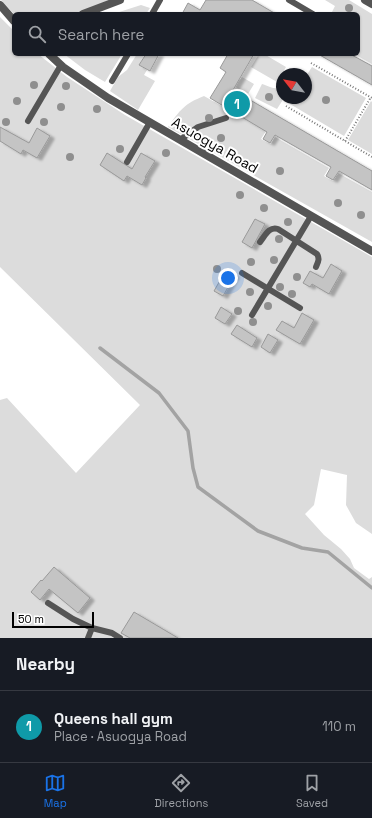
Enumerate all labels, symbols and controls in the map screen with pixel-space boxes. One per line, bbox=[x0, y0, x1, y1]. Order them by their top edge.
search box bbox=[12, 12, 360, 56]
icon: search bbox=[26, 23, 48, 45]
text: Search here bbox=[58, 25, 144, 44]
north arrow bbox=[276, 68, 312, 104]
pin: 1 bbox=[224, 89, 250, 119]
street label: Asuogya Road bbox=[169, 113, 261, 177]
your location bbox=[218, 268, 238, 288]
scale bar bbox=[12, 610, 94, 629]
text: 50 m bbox=[18, 612, 44, 626]
text: Nearby bbox=[16, 653, 75, 675]
text: Queens hall gym bbox=[54, 709, 173, 728]
text: 1 bbox=[26, 718, 32, 735]
text: 110 m bbox=[322, 718, 356, 735]
text: Place · Asuogya Road bbox=[54, 728, 187, 745]
tab: Map bbox=[44, 772, 67, 810]
tab: Directions bbox=[154, 772, 208, 810]
tab: Saved bbox=[296, 772, 328, 810]

